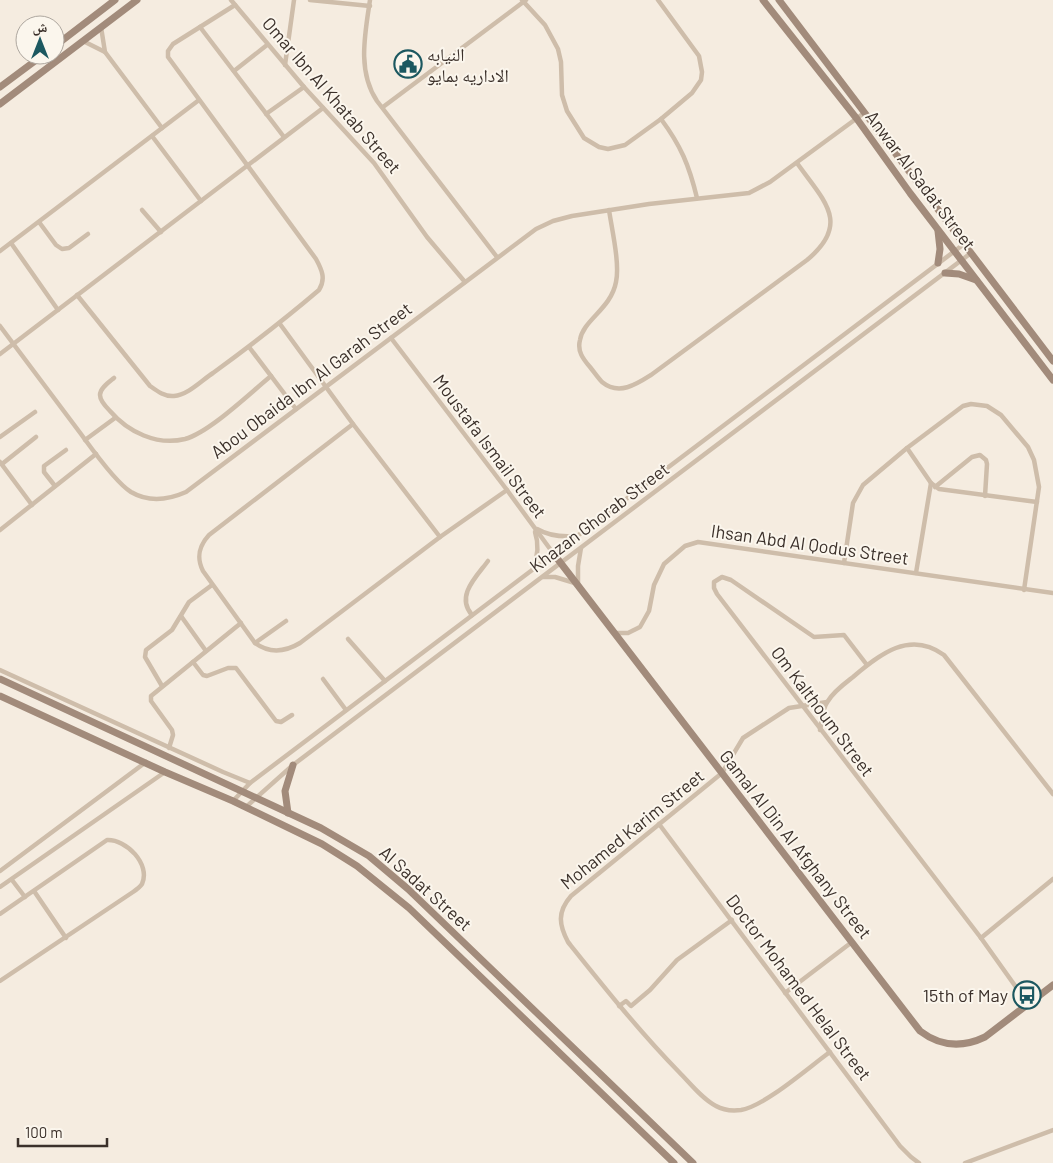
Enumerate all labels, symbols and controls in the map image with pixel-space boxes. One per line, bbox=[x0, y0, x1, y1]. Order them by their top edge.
street label: Omar Ibn Al Khatab Street bbox=[258, 12, 406, 178]
north arrow bbox=[15, 15, 65, 65]
text: ش bbox=[33, 18, 48, 36]
place label: النيابه الاداريه بمايو bbox=[427, 43, 509, 87]
public building icon: النيابه الاداريه بمايو bbox=[393, 49, 423, 79]
street label: Anwar Al Sadat Street bbox=[861, 106, 981, 254]
street label: Abou Obaida Ibn Al Garah Street bbox=[206, 297, 416, 463]
street label: Moustafa Ismail Street bbox=[429, 370, 551, 522]
street label: Khazan Ghorab Street bbox=[525, 457, 673, 577]
street label: Ihsan Abd Al Qodus Street bbox=[710, 519, 910, 569]
street label: Om Kalthoum Street bbox=[767, 642, 879, 780]
street label: Gamal Al Din Al Afghany Street bbox=[715, 745, 877, 943]
street label: Mohamed Karim Street bbox=[556, 764, 708, 894]
street label: Al Sadat Street bbox=[375, 841, 477, 935]
street label: Doctor Mohamed Helal Street bbox=[722, 890, 876, 1084]
bus stop icon: 15th of May bbox=[1012, 980, 1042, 1010]
place label: 15th of May bbox=[923, 984, 1008, 1006]
scale bar bbox=[18, 1116, 106, 1148]
text: 100 m bbox=[25, 1123, 63, 1141]

